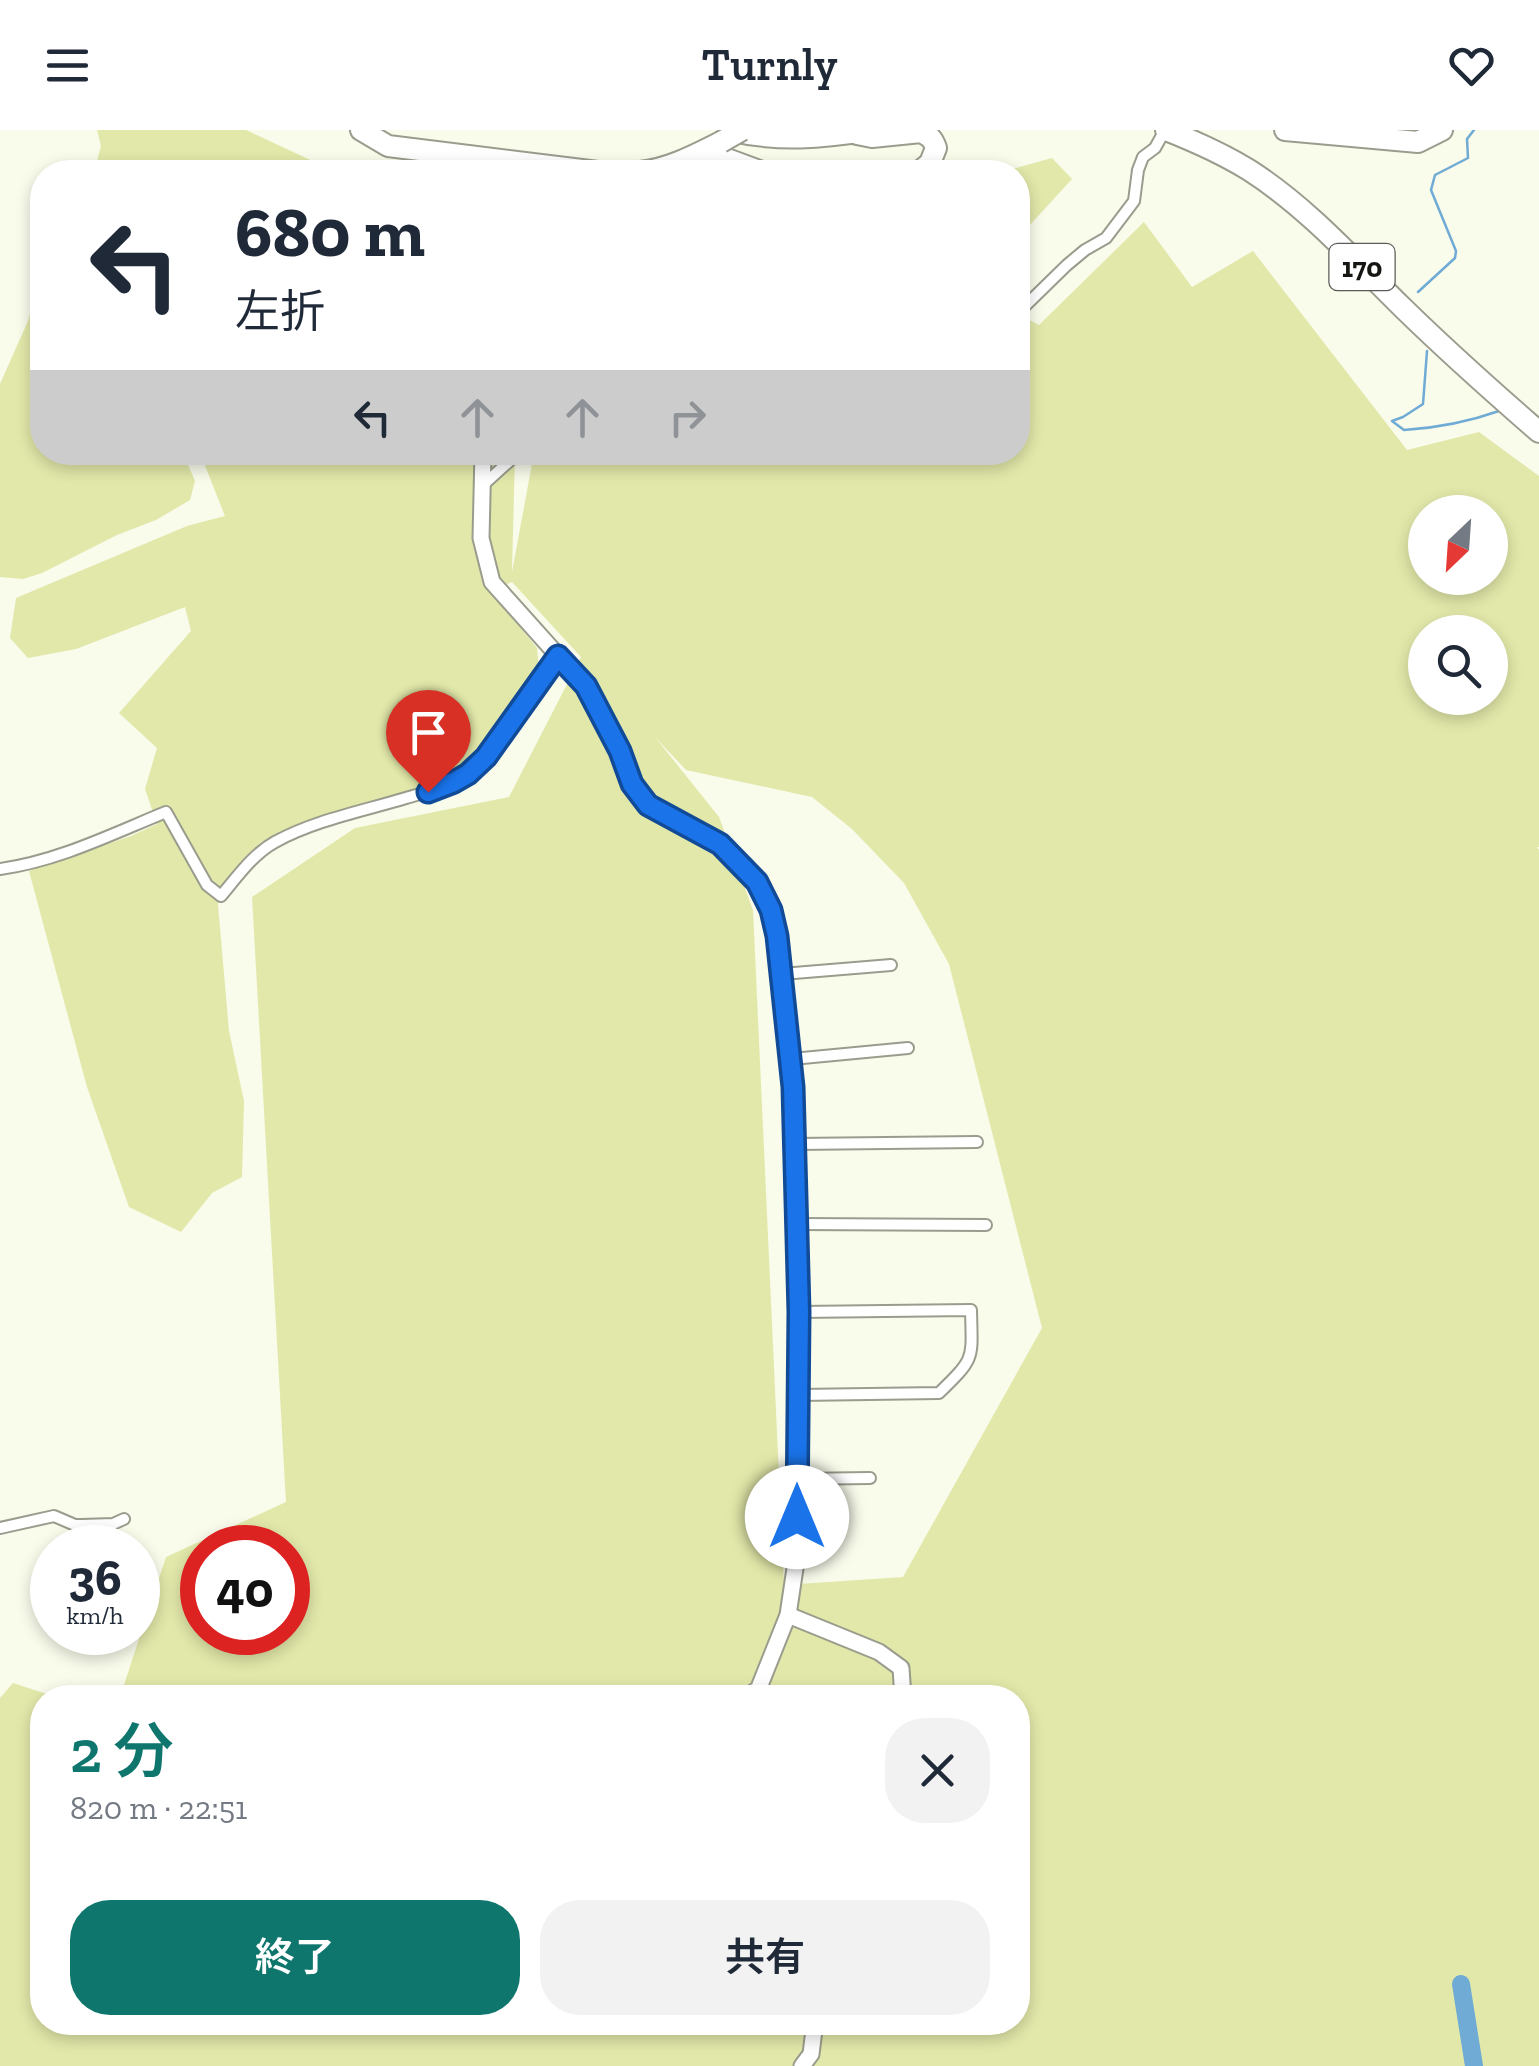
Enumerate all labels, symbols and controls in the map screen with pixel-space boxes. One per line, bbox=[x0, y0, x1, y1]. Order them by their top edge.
icon: menu bbox=[40, 38, 95, 93]
text: Turnly bbox=[702, 38, 837, 92]
icon: heart bbox=[1444, 38, 1499, 93]
text: 680 m bbox=[235, 190, 425, 274]
icon: left bbox=[70, 200, 200, 330]
road number: 170 bbox=[1330, 244, 1394, 290]
text: 左折 bbox=[235, 285, 325, 339]
icon: left bbox=[345, 390, 400, 445]
icon: ahead bbox=[450, 390, 505, 445]
icon: ahead bbox=[555, 390, 610, 445]
icon: right bbox=[660, 390, 715, 445]
north arrow bbox=[1408, 495, 1508, 595]
map controls bbox=[1408, 495, 1508, 715]
button: search bbox=[1408, 615, 1508, 715]
pin bbox=[386, 690, 471, 793]
icon: arrive bbox=[401, 705, 456, 760]
position arrow bbox=[745, 1465, 849, 1569]
speed limit sign: 40 bbox=[180, 1525, 310, 1655]
text: 36 bbox=[68, 1548, 122, 1608]
text: km/h bbox=[66, 1600, 124, 1630]
text: 2 分 bbox=[70, 1715, 174, 1787]
button: close bbox=[885, 1718, 990, 1823]
text: 820 m · 22:51 bbox=[70, 1789, 247, 1827]
button: 終了 bbox=[70, 1900, 520, 2015]
button: 共有 bbox=[540, 1900, 990, 2015]

